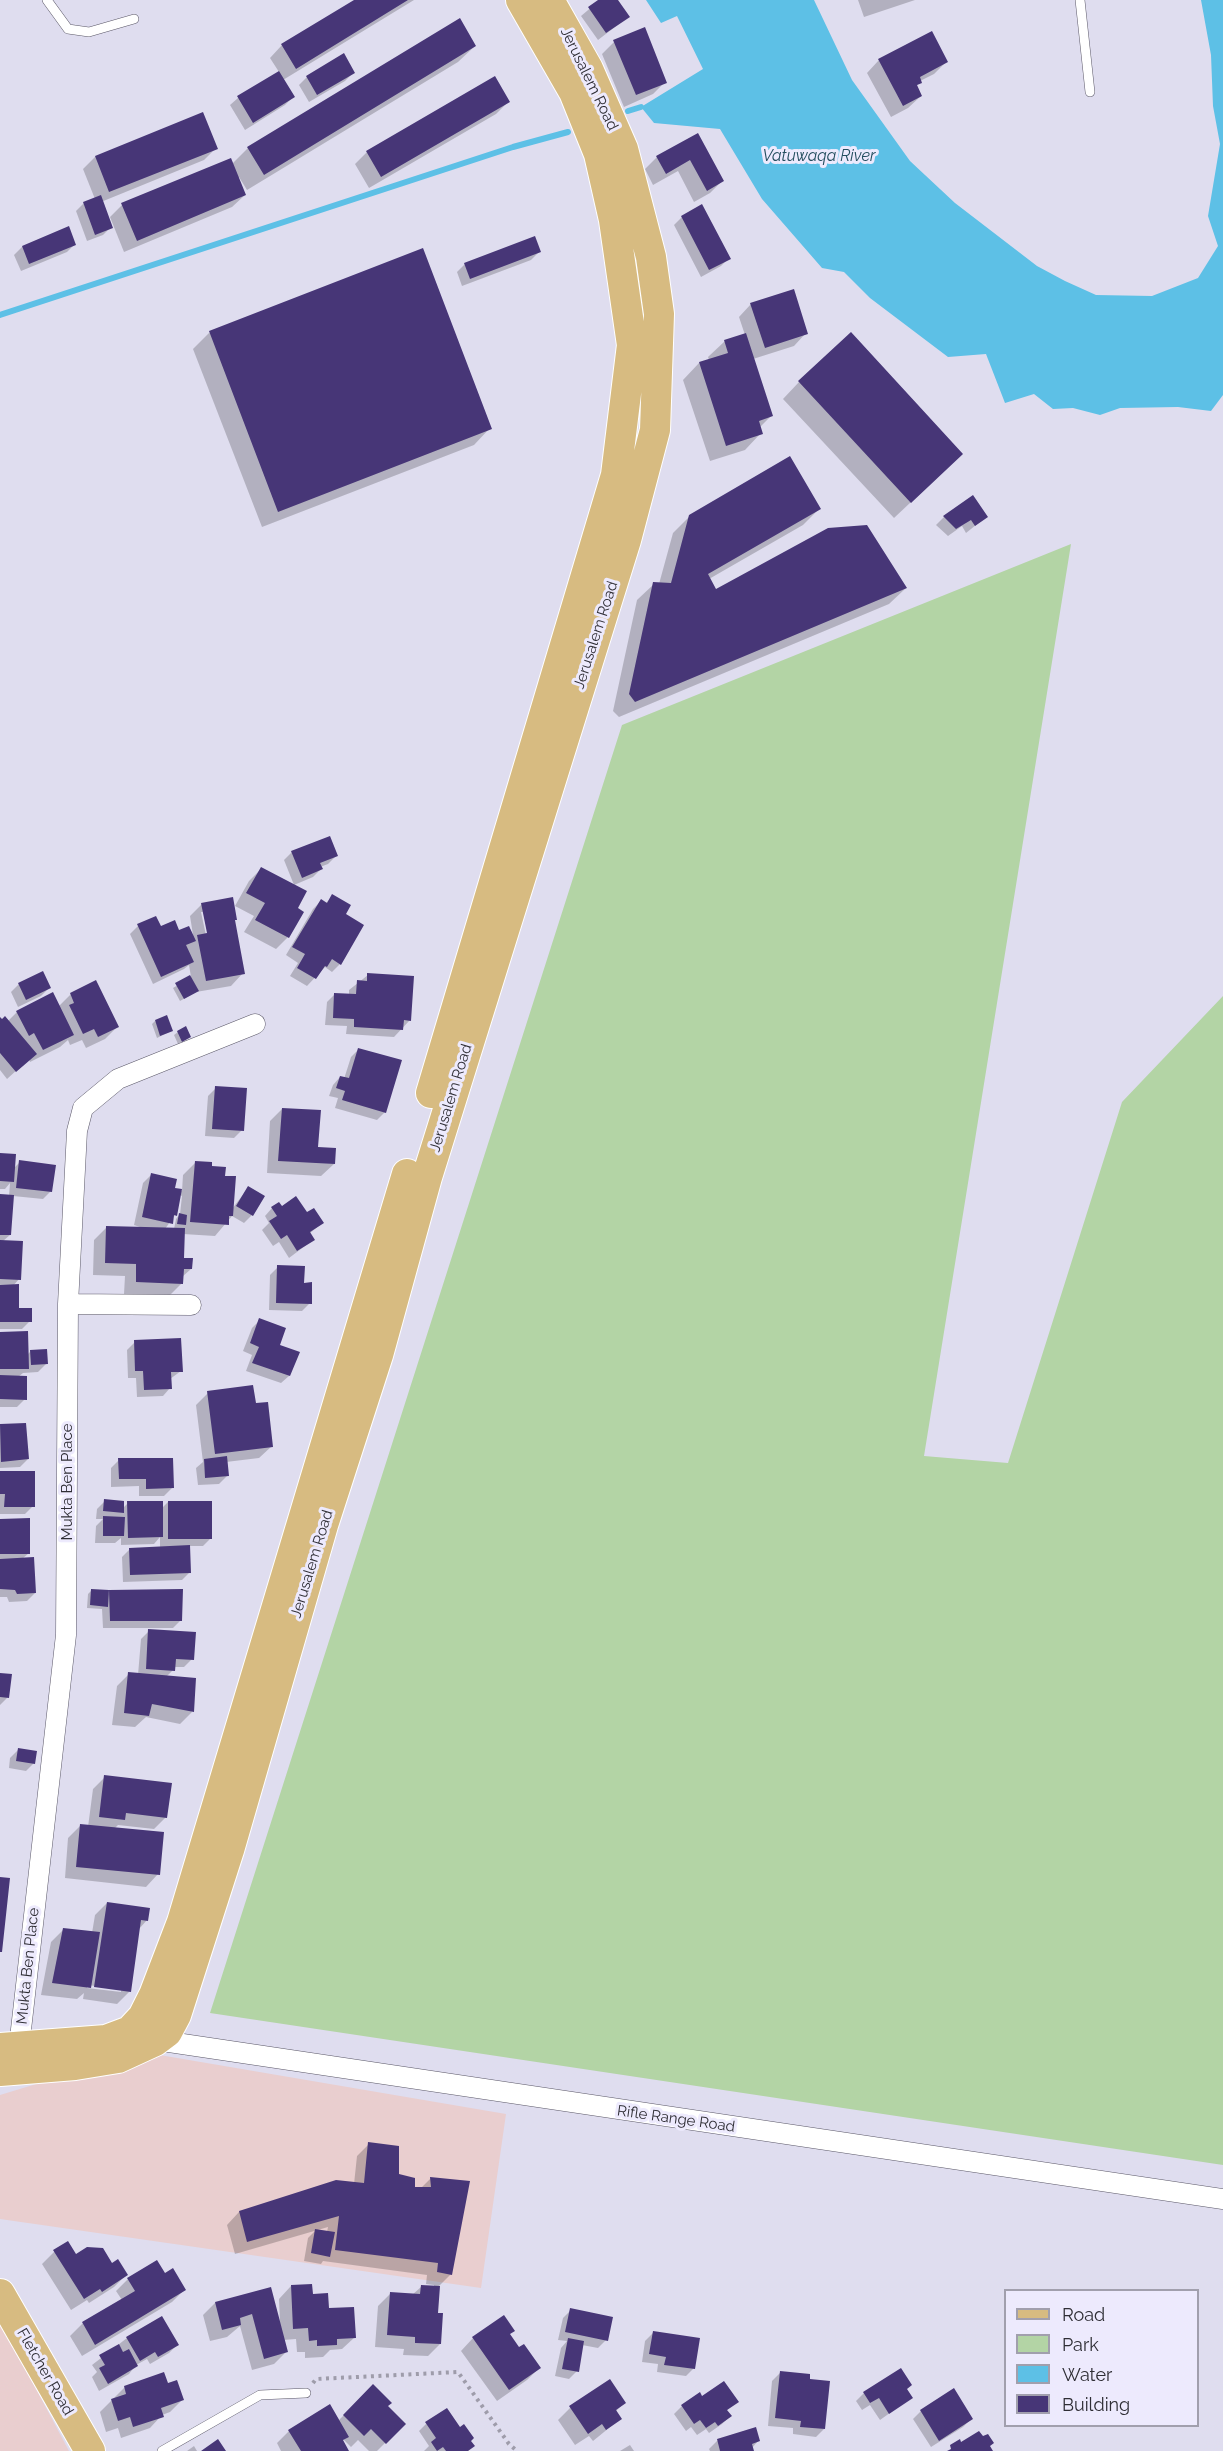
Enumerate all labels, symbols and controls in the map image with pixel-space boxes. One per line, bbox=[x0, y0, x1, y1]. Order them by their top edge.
street label: Jerusalem Road bbox=[556, 25, 622, 133]
water label: Vatuwaqa River bbox=[763, 146, 875, 166]
street label: Jerusalem Road bbox=[570, 579, 622, 691]
street label: Jerusalem Road bbox=[426, 1042, 476, 1154]
street label: Mukta Ben Place bbox=[58, 1424, 76, 1540]
street label: Jerusalem Road bbox=[287, 1508, 337, 1620]
street label: Mukta Ben Place bbox=[13, 1907, 43, 2025]
street label: Rifle Range Road bbox=[616, 2102, 736, 2136]
legend bbox=[1004, 2289, 1199, 2427]
text: Road bbox=[1062, 2304, 1105, 2325]
street label: Fletcher Road bbox=[13, 2325, 77, 2419]
text: Park bbox=[1062, 2334, 1099, 2355]
text: Water bbox=[1062, 2364, 1112, 2385]
text: Building bbox=[1062, 2394, 1130, 2415]

